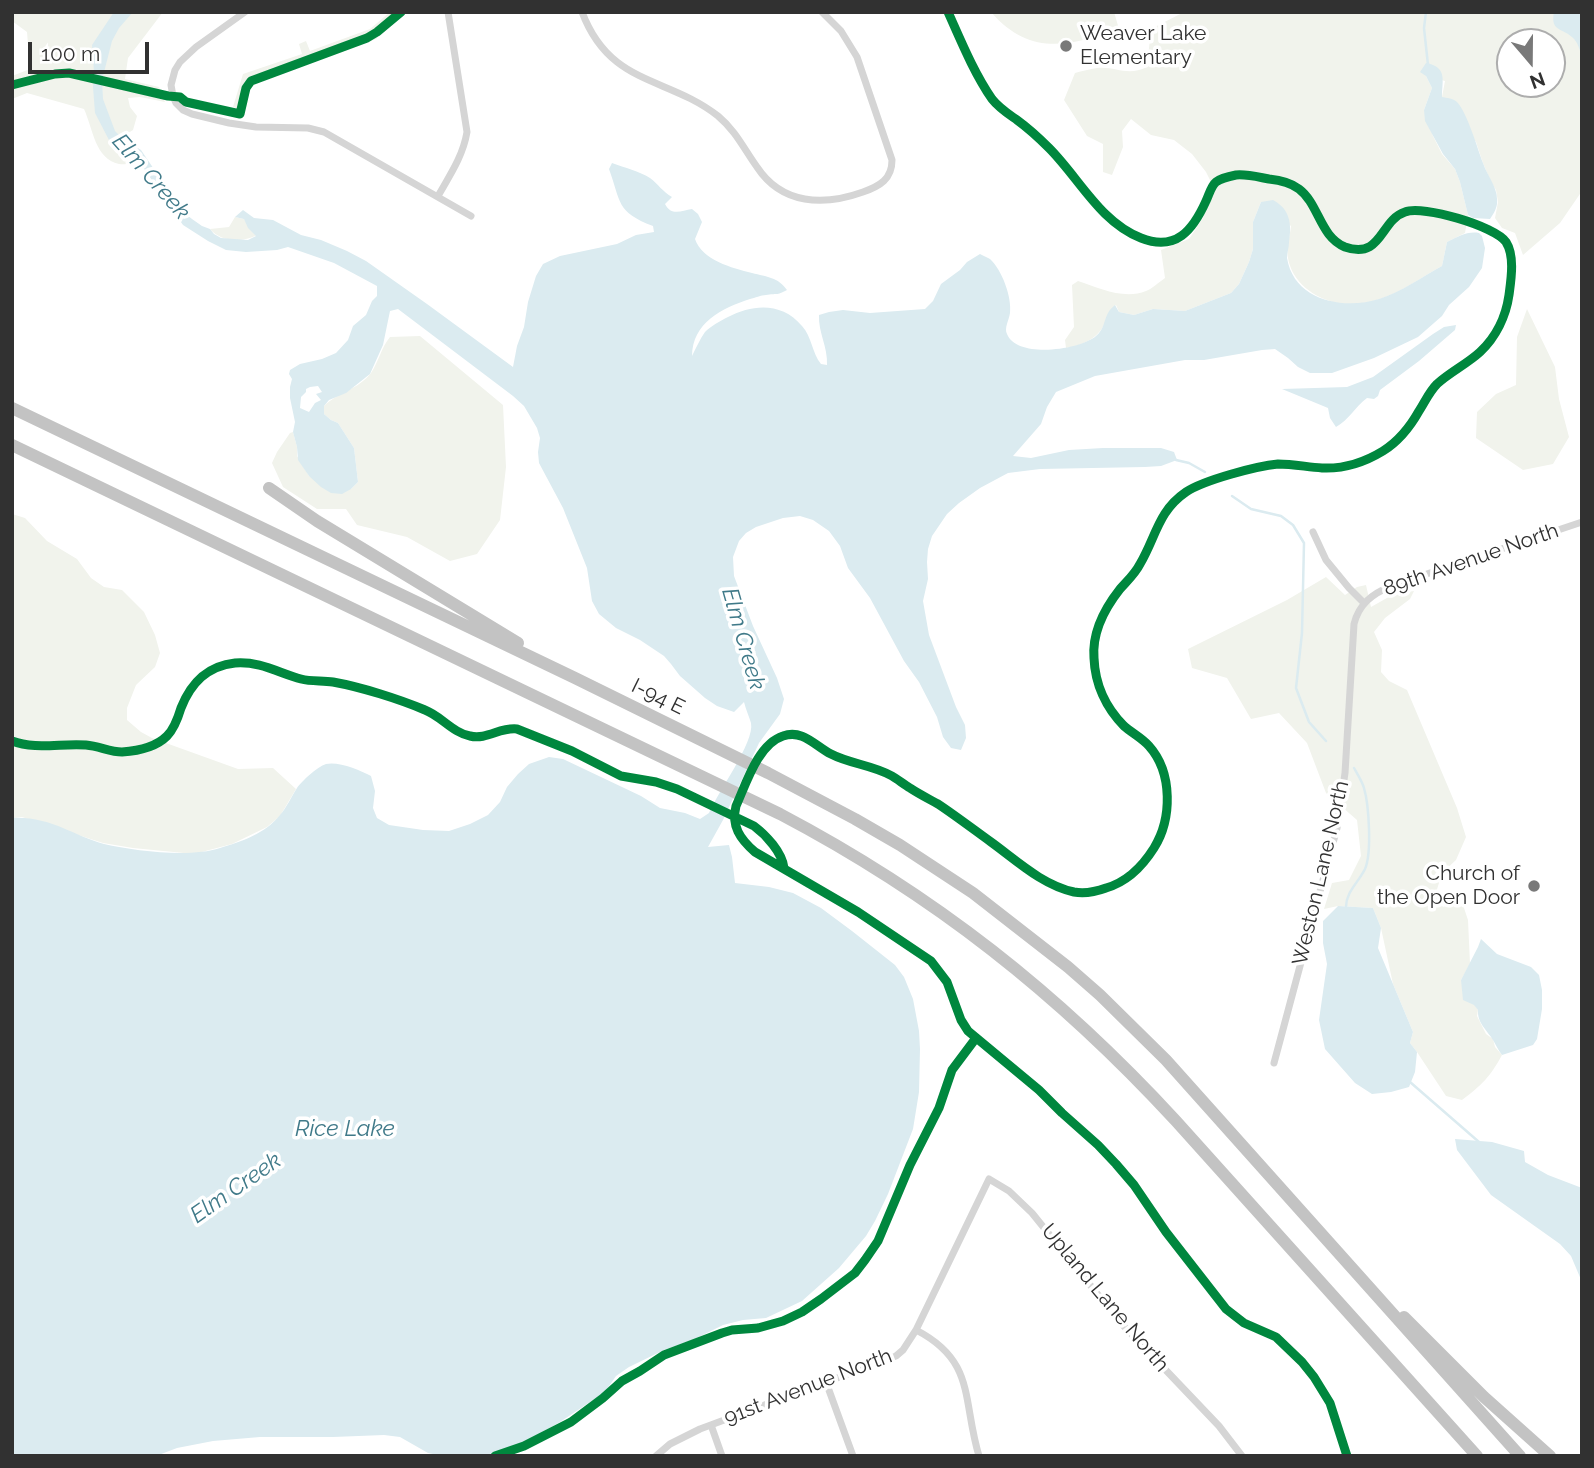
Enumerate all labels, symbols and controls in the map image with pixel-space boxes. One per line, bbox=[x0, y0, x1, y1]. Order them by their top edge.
place label: Weaver Lake Elementary bbox=[1080, 21, 1206, 71]
scale bar bbox=[32, 28, 152, 72]
north arrow bbox=[1496, 28, 1566, 98]
marker: Weaver Lake Elementary bbox=[1058, 38, 1074, 54]
text: 100 m bbox=[41, 41, 100, 66]
text: N bbox=[1527, 68, 1548, 94]
water label: Elm Creek bbox=[106, 128, 196, 226]
street label: 89th Avenue North bbox=[1380, 518, 1562, 602]
water label: Elm Creek bbox=[715, 585, 771, 693]
street label: I-94 E bbox=[627, 673, 689, 721]
street label: Weston Lane North bbox=[1287, 778, 1355, 968]
place label: Church of the Open Door bbox=[1377, 861, 1520, 911]
marker: Church of the Open Door bbox=[1526, 878, 1542, 894]
water label: Rice Lake bbox=[295, 1115, 395, 1143]
water label: Elm Creek bbox=[185, 1147, 287, 1229]
street label: Upland Lane North bbox=[1036, 1219, 1174, 1377]
street label: 91st Avenue North bbox=[720, 1343, 896, 1431]

